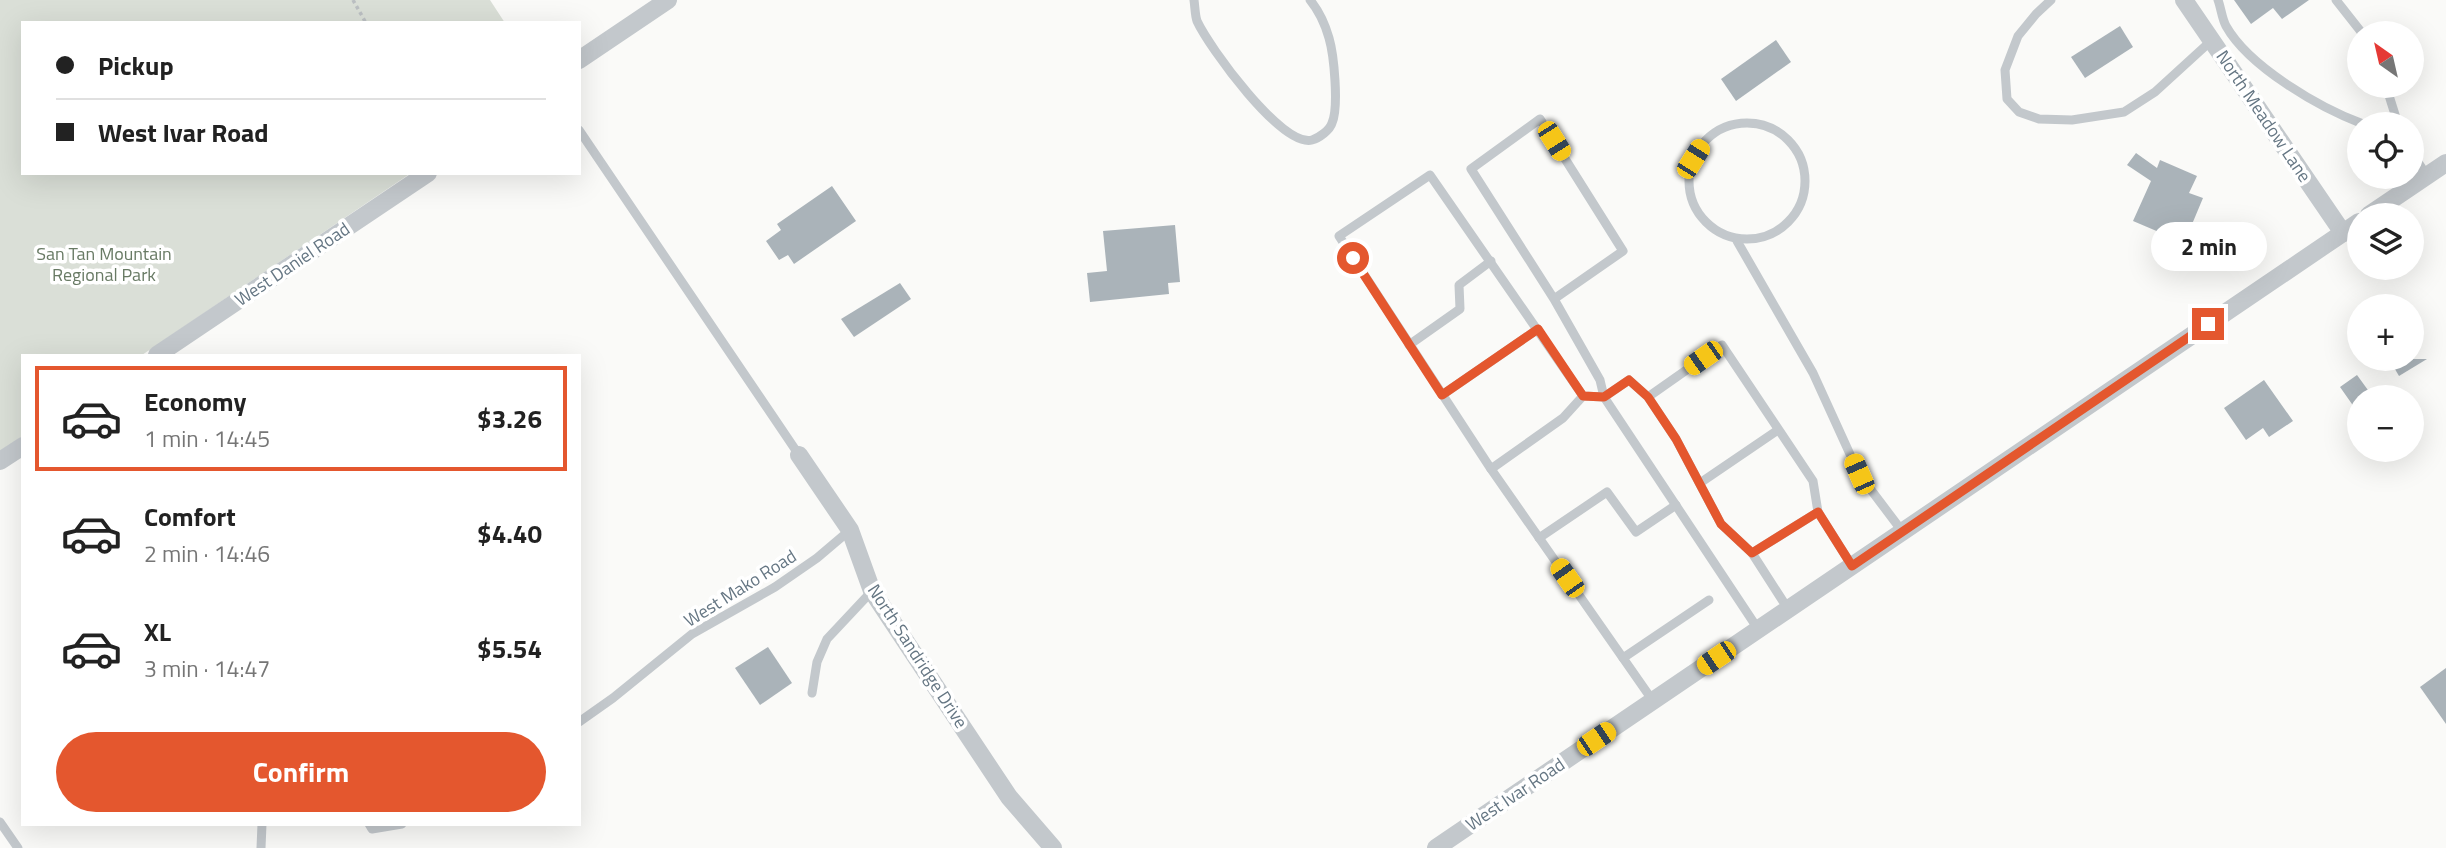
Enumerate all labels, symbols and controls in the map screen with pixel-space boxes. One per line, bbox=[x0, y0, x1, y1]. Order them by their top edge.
north arrow bbox=[2347, 21, 2424, 98]
map controls bbox=[2347, 21, 2424, 462]
street label: North Meadow Lane bbox=[2210, 45, 2318, 187]
text: Pickup bbox=[98, 46, 174, 85]
button: locate bbox=[2347, 112, 2424, 189]
text: West Ivar Road bbox=[98, 113, 269, 152]
car bbox=[1534, 118, 1575, 164]
car bbox=[1673, 136, 1714, 182]
button: layers bbox=[2347, 203, 2424, 280]
street label: West Daniel Road bbox=[229, 215, 355, 313]
callout: 2 min bbox=[2150, 222, 2266, 272]
text: 2 min bbox=[2181, 229, 2237, 264]
park label: San Tan Mountain Regional Park bbox=[36, 240, 172, 288]
route start bbox=[1337, 242, 1369, 274]
button: + bbox=[2347, 294, 2424, 371]
route end bbox=[2192, 308, 2224, 340]
car bbox=[1680, 337, 1727, 379]
text: Economy bbox=[144, 382, 246, 421]
button: − bbox=[2347, 385, 2424, 462]
icon: car bbox=[60, 387, 123, 450]
text: $3.26 bbox=[477, 399, 542, 438]
text: 1 min · 14:45 bbox=[144, 421, 270, 456]
car bbox=[1841, 451, 1878, 497]
text: Comfort bbox=[144, 497, 236, 536]
icon: car bbox=[60, 502, 123, 565]
text: $4.40 bbox=[477, 514, 542, 553]
text: 2 min · 14:46 bbox=[144, 536, 270, 571]
street label: West Mako Road bbox=[678, 543, 802, 633]
car bbox=[1547, 555, 1588, 601]
street label: North Sandridge Drive bbox=[861, 579, 975, 733]
text: XL bbox=[144, 612, 171, 651]
icon: car bbox=[60, 617, 123, 680]
text: $5.54 bbox=[477, 629, 542, 668]
car bbox=[1693, 638, 1740, 678]
text: 3 min · 14:47 bbox=[144, 651, 270, 686]
car bbox=[1573, 719, 1620, 759]
button: Confirm bbox=[56, 732, 546, 812]
street label: West Ivar Road bbox=[1460, 751, 1570, 837]

